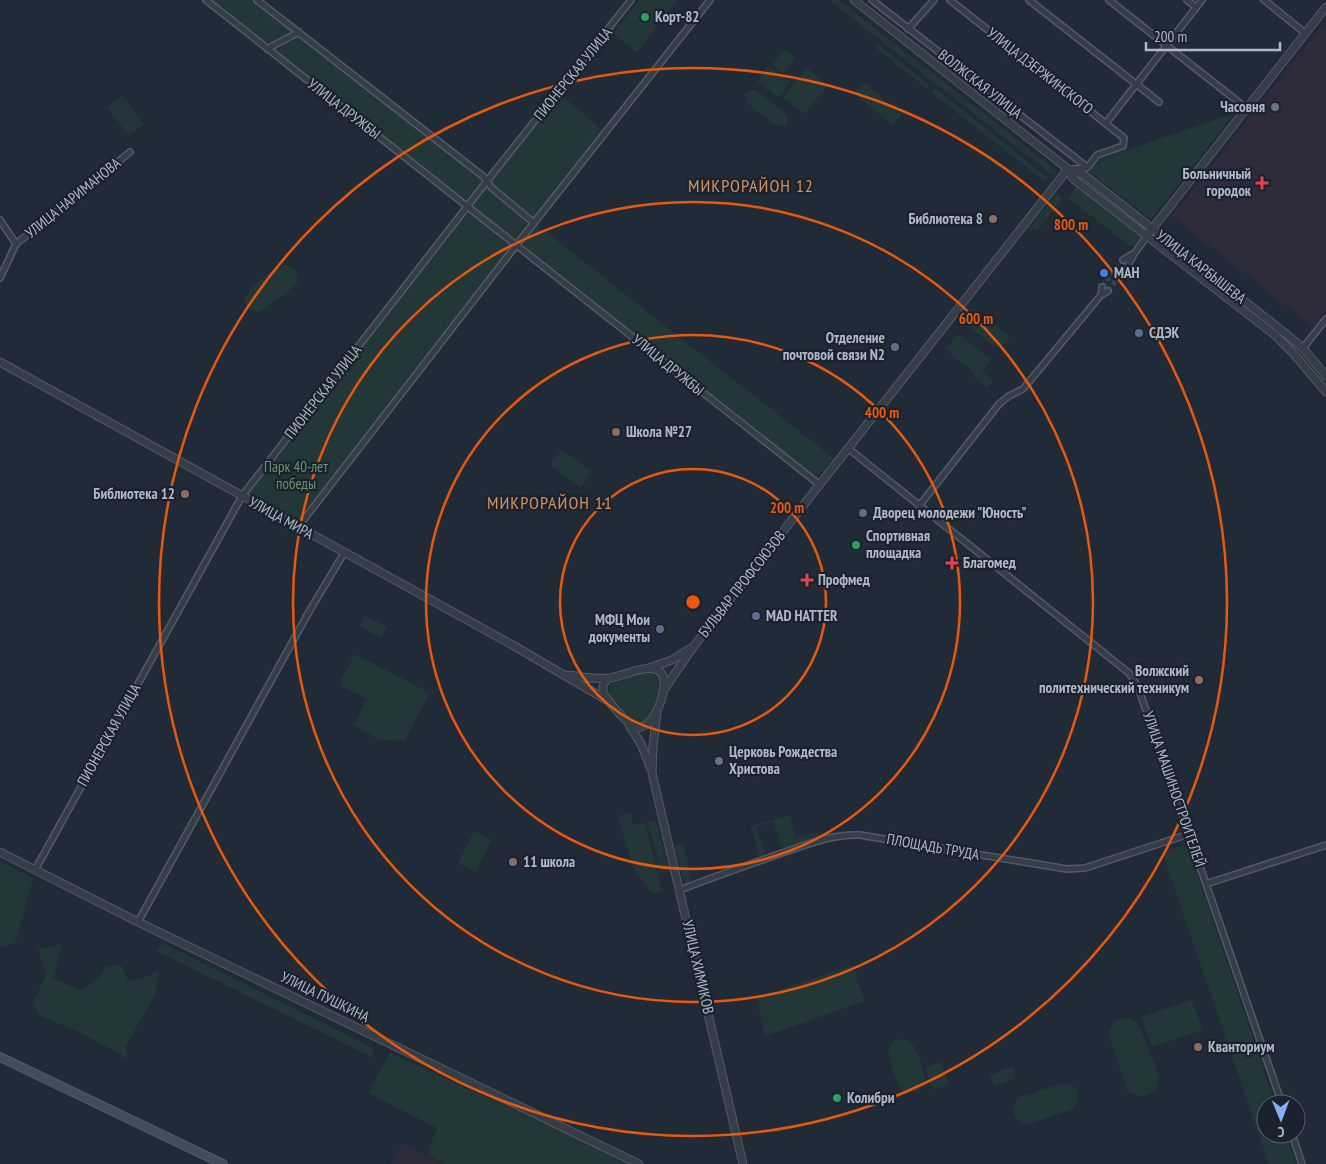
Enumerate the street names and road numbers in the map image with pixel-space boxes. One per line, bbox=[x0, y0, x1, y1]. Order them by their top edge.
street label: ПИОНЕРСКАЯ УЛИЦА bbox=[529, 23, 616, 124]
street label: УЛИЦА ДЗЕРЖИНСКОГО bbox=[983, 23, 1097, 118]
street label: ВОЛЖСКАЯ УЛИЦА bbox=[935, 45, 1027, 123]
street label: УЛИЦА ДРУЖБЫ bbox=[304, 74, 384, 143]
street label: УЛИЦА НАРИМАНОВА bbox=[21, 153, 125, 242]
street label: УЛИЦА КАРБЫШЕВА bbox=[1153, 226, 1251, 308]
street label: УЛИЦА ДРУЖБЫ bbox=[628, 330, 708, 399]
street label: ПИОНЕРСКАЯ УЛИЦА bbox=[280, 340, 366, 442]
street label: УЛИЦА МИРА bbox=[246, 492, 318, 544]
street label: БУЛЬВАР ПРОФСОЮЗОВ bbox=[694, 526, 789, 641]
street label: ПИОНЕРСКАЯ УЛИЦА bbox=[73, 679, 145, 789]
street label: УЛИЦА МАШИНОСТРОИТЕЛЕЙ bbox=[1139, 709, 1210, 869]
street label: ПЛОЩАДЬ ТРУДА bbox=[885, 829, 982, 864]
street label: УЛИЦА ХИМИКОВ bbox=[678, 918, 719, 1016]
street label: УЛИЦА ПУШКИНА bbox=[278, 967, 373, 1027]

